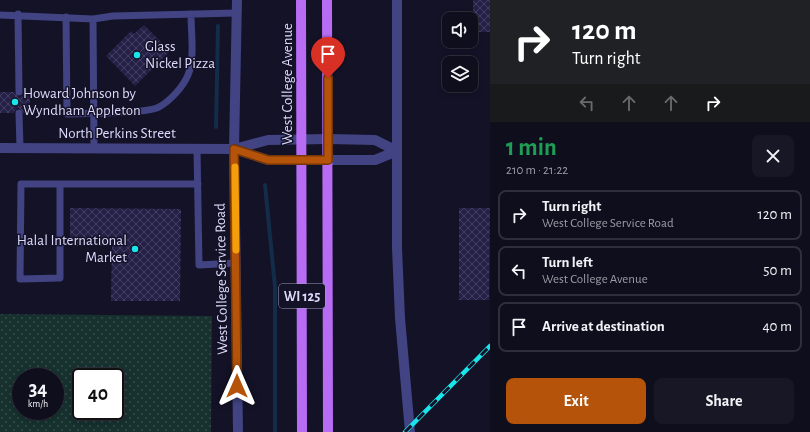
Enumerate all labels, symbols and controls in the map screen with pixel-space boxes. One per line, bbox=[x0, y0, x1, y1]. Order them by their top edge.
map controls bbox=[442, 12, 478, 92]
button: sound bbox=[442, 12, 478, 48]
icon: right bbox=[506, 16, 558, 68]
text: 120 m bbox=[572, 17, 637, 45]
street label: West College Avenue bbox=[280, 23, 295, 145]
pin bbox=[311, 37, 345, 78]
place label: Glass Nickel Pizza bbox=[145, 39, 215, 71]
icon: arrive bbox=[317, 43, 339, 65]
marker: Glass Nickel Pizza bbox=[132, 50, 142, 60]
text: Turn right bbox=[572, 50, 641, 68]
button: layers bbox=[442, 56, 478, 92]
place label: Howard Johnson by Wyndham Appleton bbox=[23, 86, 141, 118]
icon: left bbox=[576, 92, 598, 114]
icon: ahead bbox=[618, 92, 640, 114]
icon: ahead bbox=[660, 92, 682, 114]
icon: right bbox=[702, 92, 724, 114]
marker: Howard Johnson by Wyndham Appleton bbox=[10, 97, 20, 107]
street label: North Perkins Street bbox=[58, 126, 176, 141]
button: close bbox=[752, 135, 794, 177]
text: 1 min bbox=[506, 136, 557, 160]
text: 210 m · 21:22 bbox=[506, 164, 568, 177]
text: Turn right bbox=[542, 199, 601, 214]
street label: West College Service Road bbox=[213, 203, 230, 355]
icon: right bbox=[508, 204, 530, 226]
text: 120 m bbox=[758, 207, 792, 222]
text: West College Service Road bbox=[542, 217, 674, 230]
place label: Halal International Market bbox=[17, 233, 127, 265]
marker: Halal International Market bbox=[130, 244, 140, 254]
text: Turn left bbox=[542, 255, 593, 270]
icon: left bbox=[508, 260, 530, 282]
text: 50 m bbox=[763, 263, 792, 278]
text: West College Avenue bbox=[542, 273, 648, 286]
road number: WI 125 bbox=[279, 284, 325, 308]
icon: arrive bbox=[508, 316, 530, 338]
text: Arrive at destination bbox=[542, 319, 665, 334]
text: 40 m bbox=[762, 319, 792, 334]
position arrow bbox=[216, 365, 258, 407]
speed limit sign: 40 bbox=[72, 368, 124, 420]
button: Exit bbox=[506, 378, 646, 424]
button: Share bbox=[654, 378, 794, 424]
text: 34 bbox=[29, 379, 47, 399]
text: km/h bbox=[28, 399, 48, 409]

